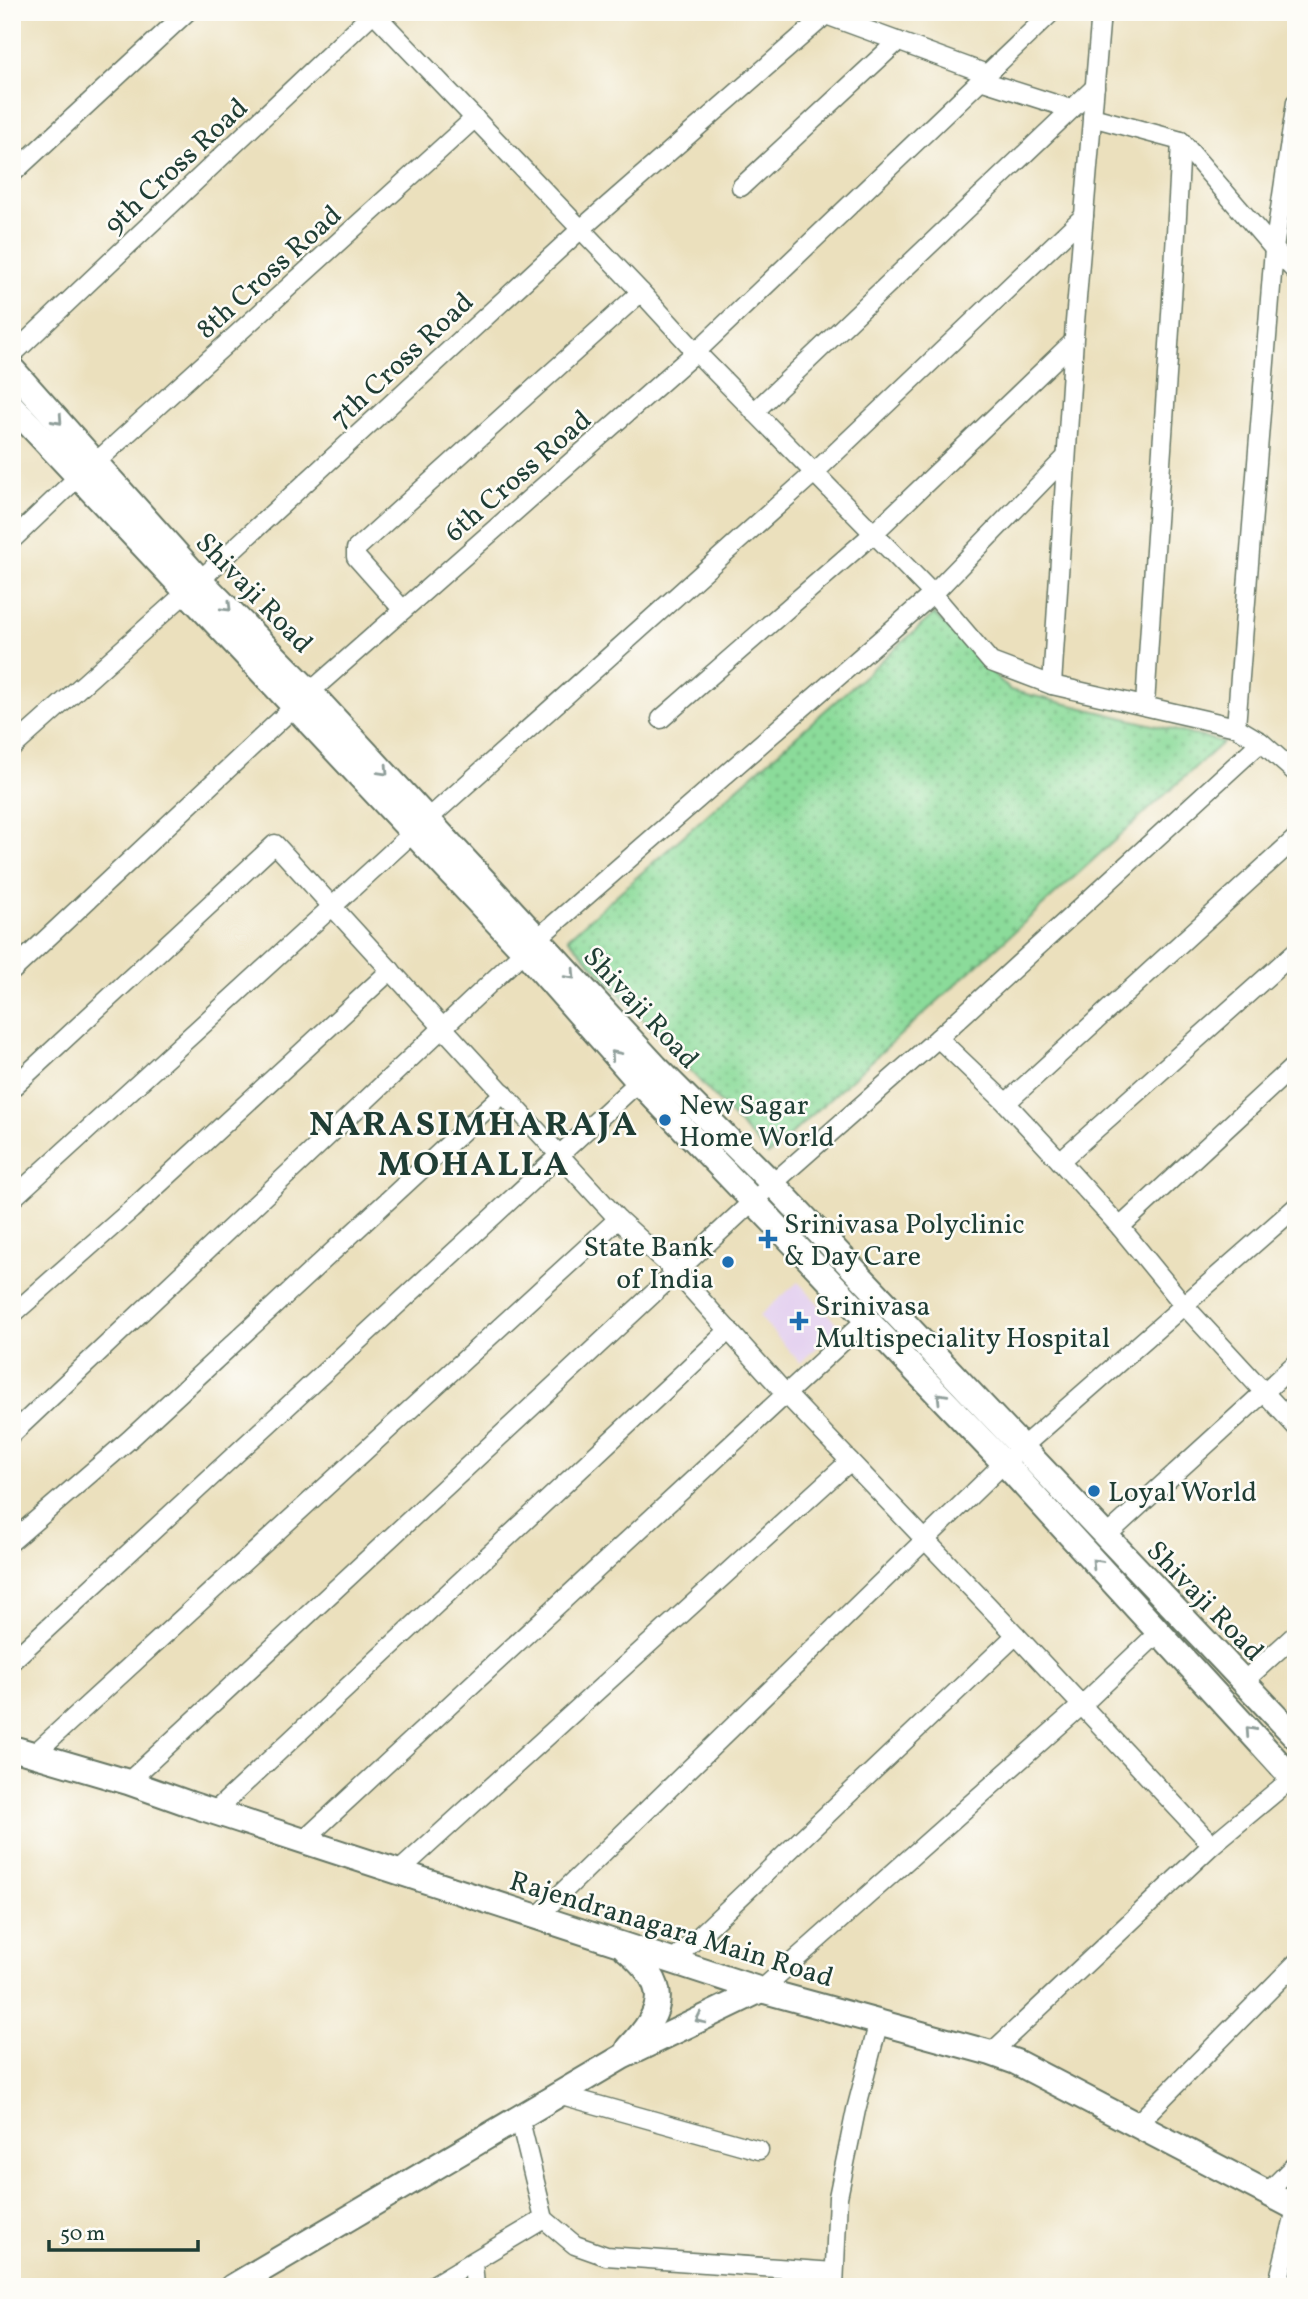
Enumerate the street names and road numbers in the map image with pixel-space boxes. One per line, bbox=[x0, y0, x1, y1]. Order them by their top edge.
street label: 9th Cross Road bbox=[96, 90, 257, 244]
street label: 8th Cross Road bbox=[188, 197, 351, 349]
street label: 7th Cross Road bbox=[322, 284, 483, 438]
street label: 6th Cross Road bbox=[436, 402, 601, 552]
street label: Shivaji Road bbox=[186, 525, 321, 663]
street label: Shivaji Road bbox=[573, 939, 707, 1078]
street label: Shivaji Road bbox=[1137, 1533, 1272, 1671]
street label: Rajendranagara Main Road bbox=[505, 1863, 838, 1998]

